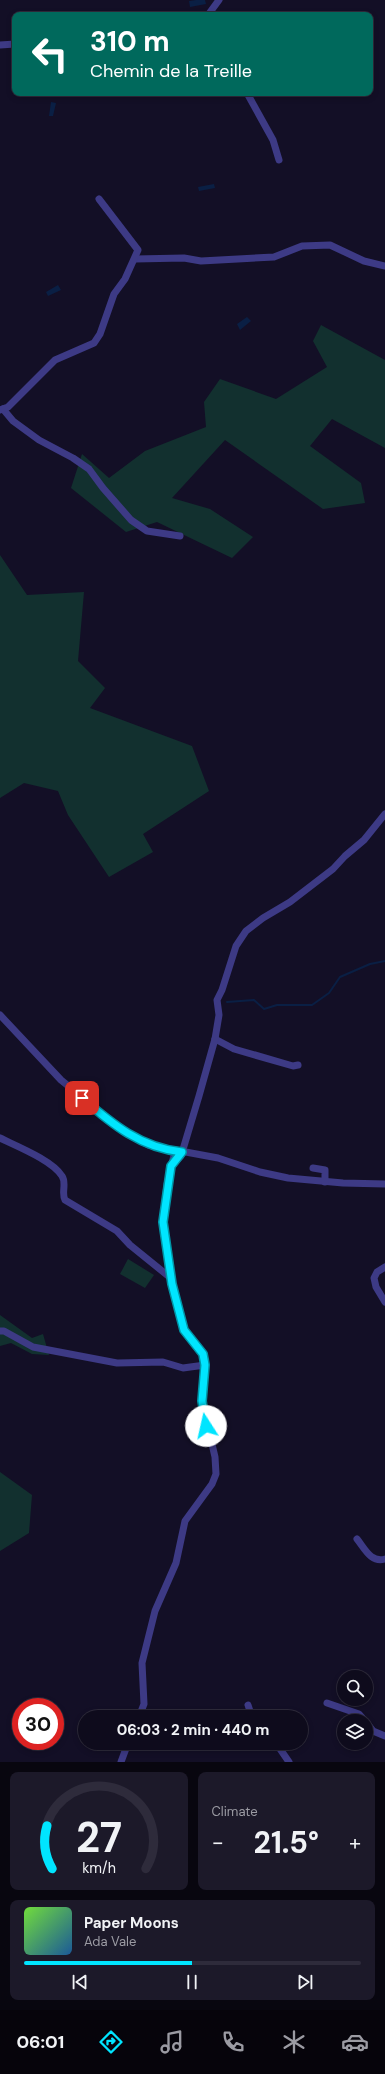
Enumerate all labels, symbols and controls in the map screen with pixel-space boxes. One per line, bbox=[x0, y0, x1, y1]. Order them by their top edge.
text: 310 m bbox=[90, 23, 170, 60]
icon: left bbox=[24, 28, 76, 80]
text: Chemin de la Treille bbox=[90, 59, 252, 83]
pin bbox=[65, 1081, 99, 1115]
icon: arrive bbox=[71, 1087, 93, 1109]
position arrow bbox=[185, 1405, 227, 1447]
map controls bbox=[337, 1670, 373, 1750]
button: search bbox=[337, 1670, 373, 1706]
speed limit sign: 30 bbox=[12, 1698, 64, 1750]
button: layers bbox=[337, 1714, 373, 1750]
text: 06:03 · 2 min · 440 m bbox=[117, 1720, 269, 1740]
text: Climate bbox=[212, 1803, 258, 1820]
text: 27 bbox=[76, 1811, 122, 1865]
text: 21.5° bbox=[254, 1823, 319, 1862]
text: − bbox=[212, 1828, 224, 1857]
text: + bbox=[349, 1828, 361, 1857]
text: km/h bbox=[82, 1859, 116, 1877]
text: Paper Moons bbox=[84, 1913, 179, 1933]
text: Ada Vale bbox=[84, 1933, 136, 1950]
icon: previous bbox=[69, 1971, 91, 1993]
icon: pause bbox=[181, 1971, 203, 1993]
icon: next bbox=[294, 1971, 316, 1993]
icon: directions bbox=[97, 2028, 125, 2056]
icon: music bbox=[158, 2028, 186, 2056]
icon: phone bbox=[219, 2028, 247, 2056]
icon: climate bbox=[280, 2028, 308, 2056]
icon: car bbox=[341, 2028, 369, 2056]
text: 06:01 bbox=[16, 2030, 64, 2054]

